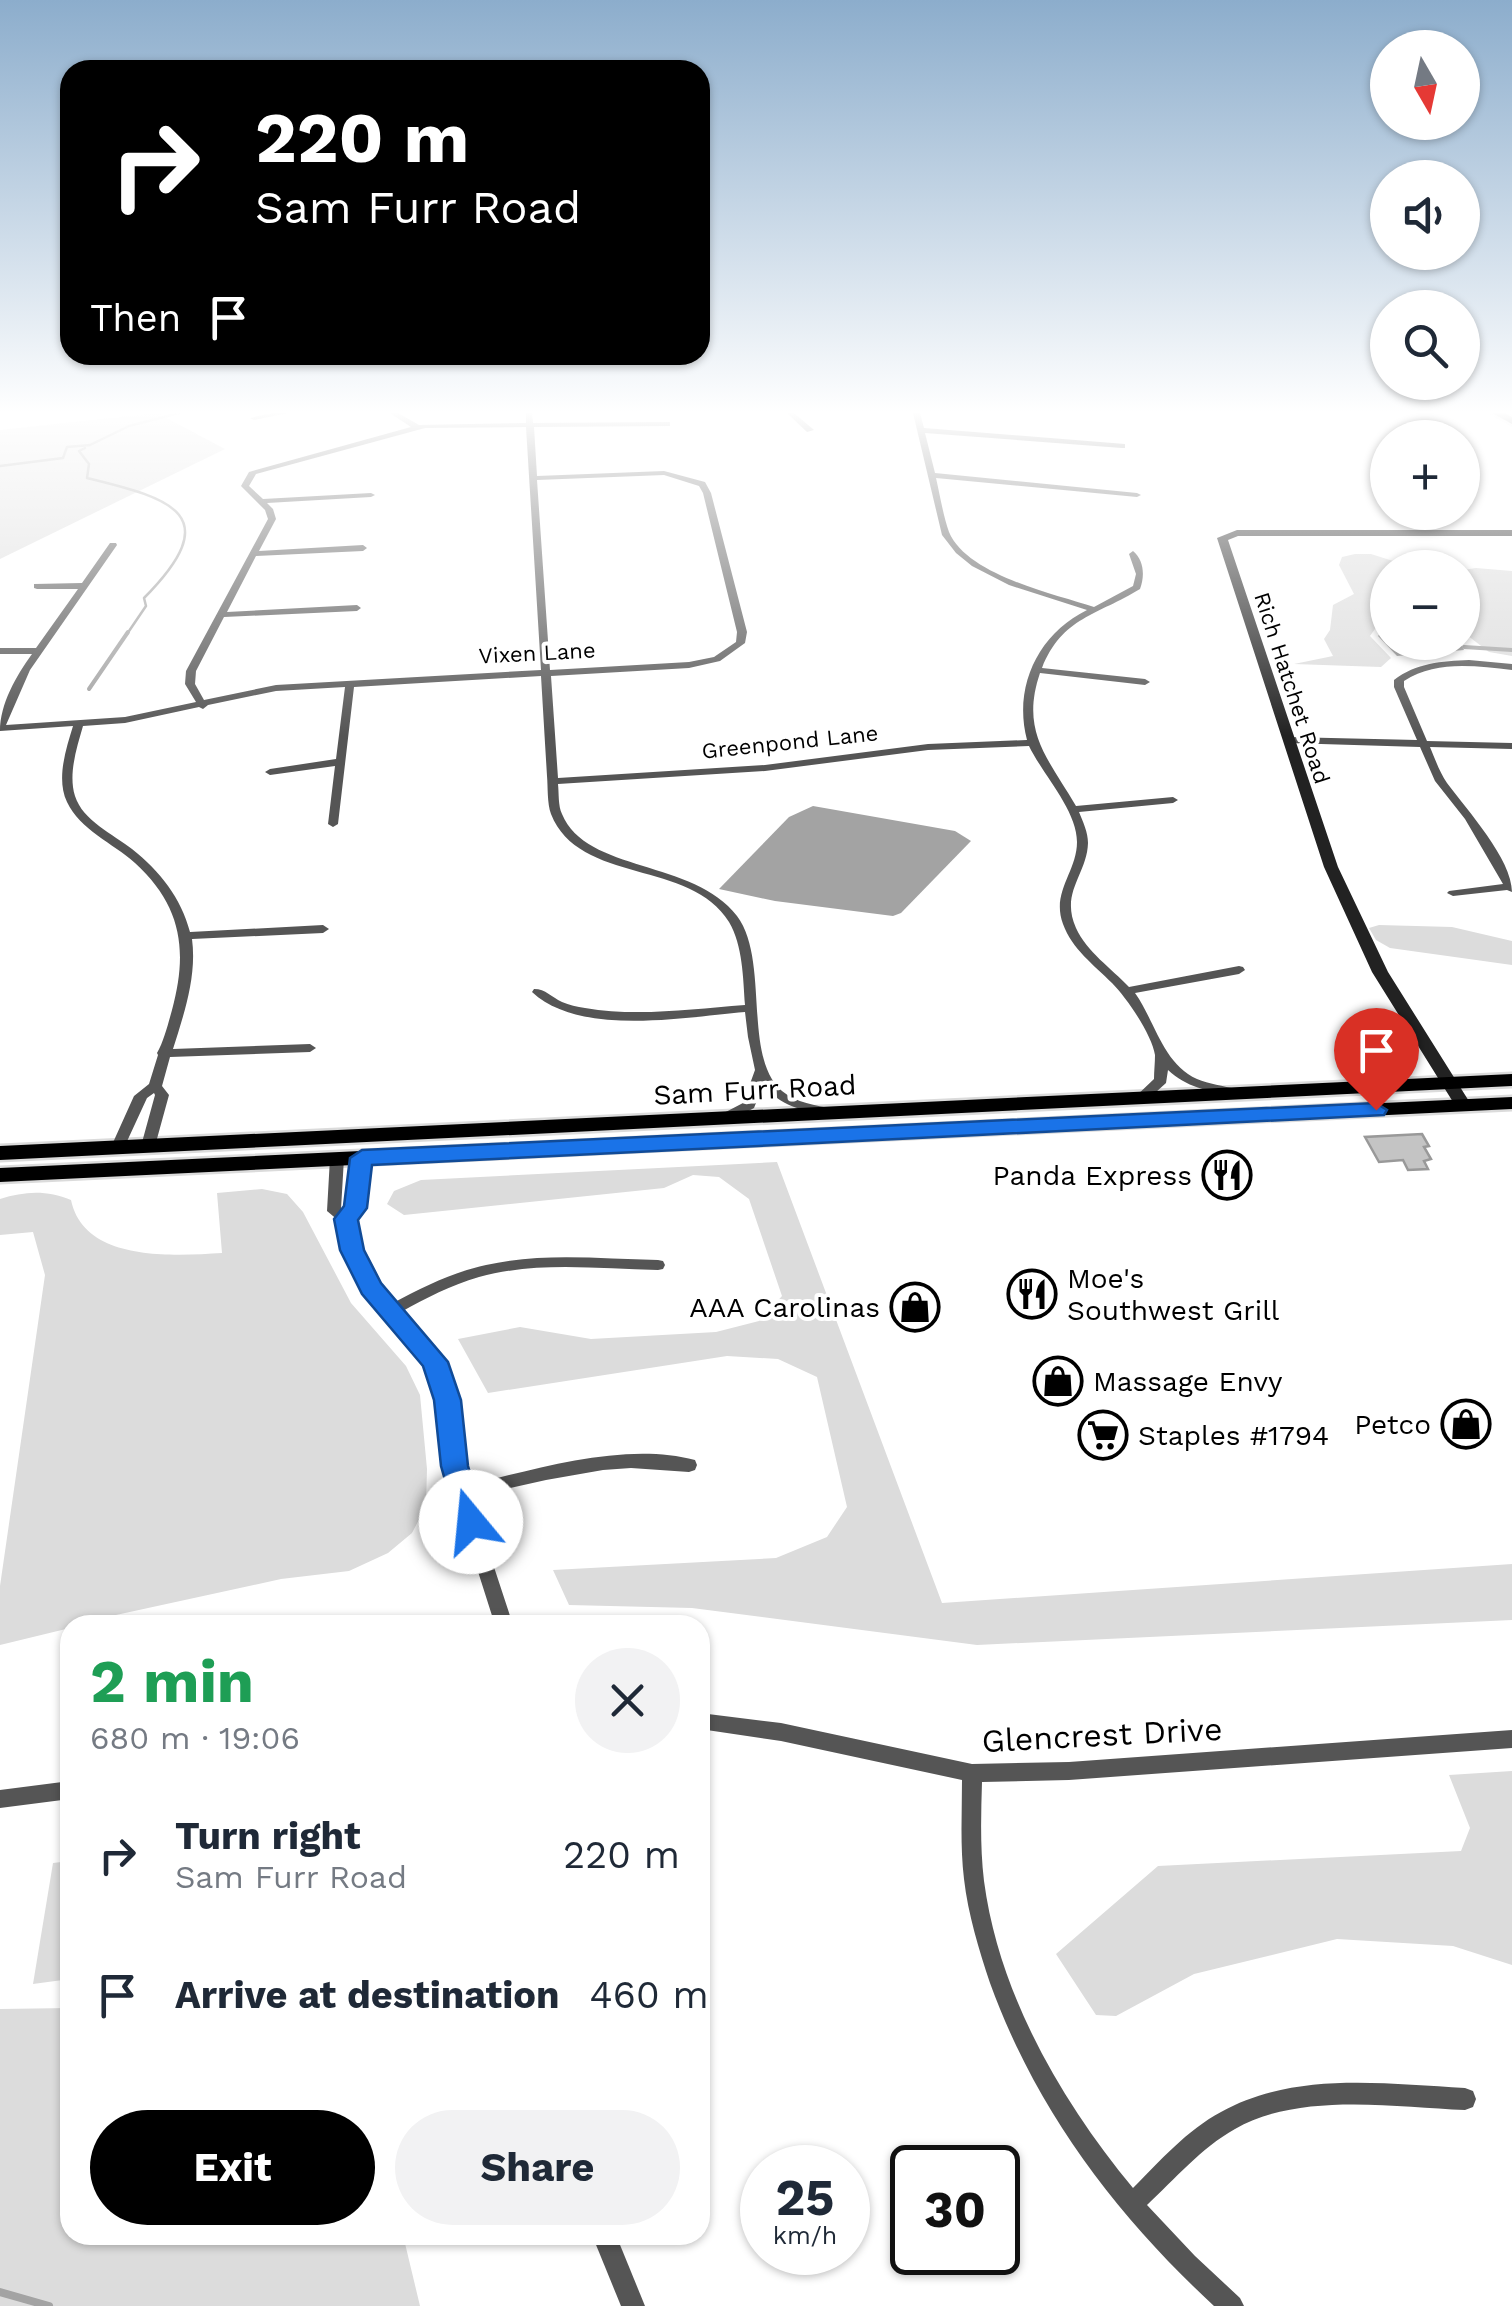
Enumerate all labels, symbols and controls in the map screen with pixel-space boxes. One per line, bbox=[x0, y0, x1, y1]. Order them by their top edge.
north arrow bbox=[1370, 30, 1480, 140]
map controls bbox=[1370, 30, 1480, 660]
text: 220 m bbox=[255, 97, 469, 179]
icon: right bbox=[90, 100, 220, 230]
button: sound bbox=[1370, 160, 1480, 270]
text: Sam Furr Road bbox=[255, 181, 581, 234]
icon: arrive bbox=[201, 290, 256, 345]
button: search bbox=[1370, 290, 1480, 400]
text: Then bbox=[90, 296, 181, 340]
button: + bbox=[1370, 420, 1480, 530]
button: − bbox=[1370, 550, 1480, 660]
street label: Rich Hatchet Road bbox=[1249, 589, 1335, 787]
street label: Vixen Lane bbox=[478, 637, 596, 669]
street label: Greenpond Lane bbox=[700, 720, 880, 764]
pin bbox=[1334, 1008, 1419, 1111]
icon: arrive bbox=[1349, 1023, 1404, 1078]
street label: Sam Furr Road bbox=[653, 1068, 857, 1112]
restaurant icon: Panda Express bbox=[1201, 1149, 1253, 1201]
place label: Panda Express bbox=[992, 1159, 1192, 1192]
place label: Moe's Southwest Grill bbox=[1067, 1262, 1280, 1327]
restaurant icon: Moe's Southwest Grill bbox=[1006, 1268, 1058, 1320]
shop icon: AAA Carolinas bbox=[889, 1281, 941, 1333]
place label: AAA Carolinas bbox=[689, 1291, 880, 1324]
shop icon: Massage Envy bbox=[1032, 1355, 1084, 1407]
place label: Massage Envy bbox=[1093, 1365, 1283, 1398]
shop icon: Petco bbox=[1440, 1398, 1492, 1450]
place label: Petco bbox=[1354, 1408, 1431, 1441]
supermarket icon: Staples #1794 bbox=[1077, 1409, 1129, 1461]
place label: Staples #1794 bbox=[1138, 1419, 1329, 1452]
position arrow bbox=[419, 1470, 523, 1574]
text: 2 min bbox=[90, 1646, 254, 1717]
button: close bbox=[575, 1648, 680, 1753]
street label: Glencrest Drive bbox=[981, 1710, 1223, 1760]
text: 680 m · 19:06 bbox=[90, 1719, 300, 1757]
text: Turn right bbox=[175, 1814, 361, 1858]
icon: right bbox=[90, 1828, 145, 1883]
text: 220 m bbox=[563, 1833, 680, 1877]
text: Sam Furr Road bbox=[175, 1858, 407, 1896]
icon: arrive bbox=[90, 1968, 145, 2023]
text: Arrive at destination bbox=[175, 1973, 560, 2017]
text: 460 m bbox=[590, 1973, 709, 2017]
button: Exit bbox=[90, 2110, 375, 2225]
button: Share bbox=[395, 2110, 680, 2225]
speed limit sign: 30 bbox=[890, 2145, 1020, 2275]
text: 25 bbox=[776, 2168, 834, 2227]
text: km/h bbox=[773, 2221, 837, 2250]

